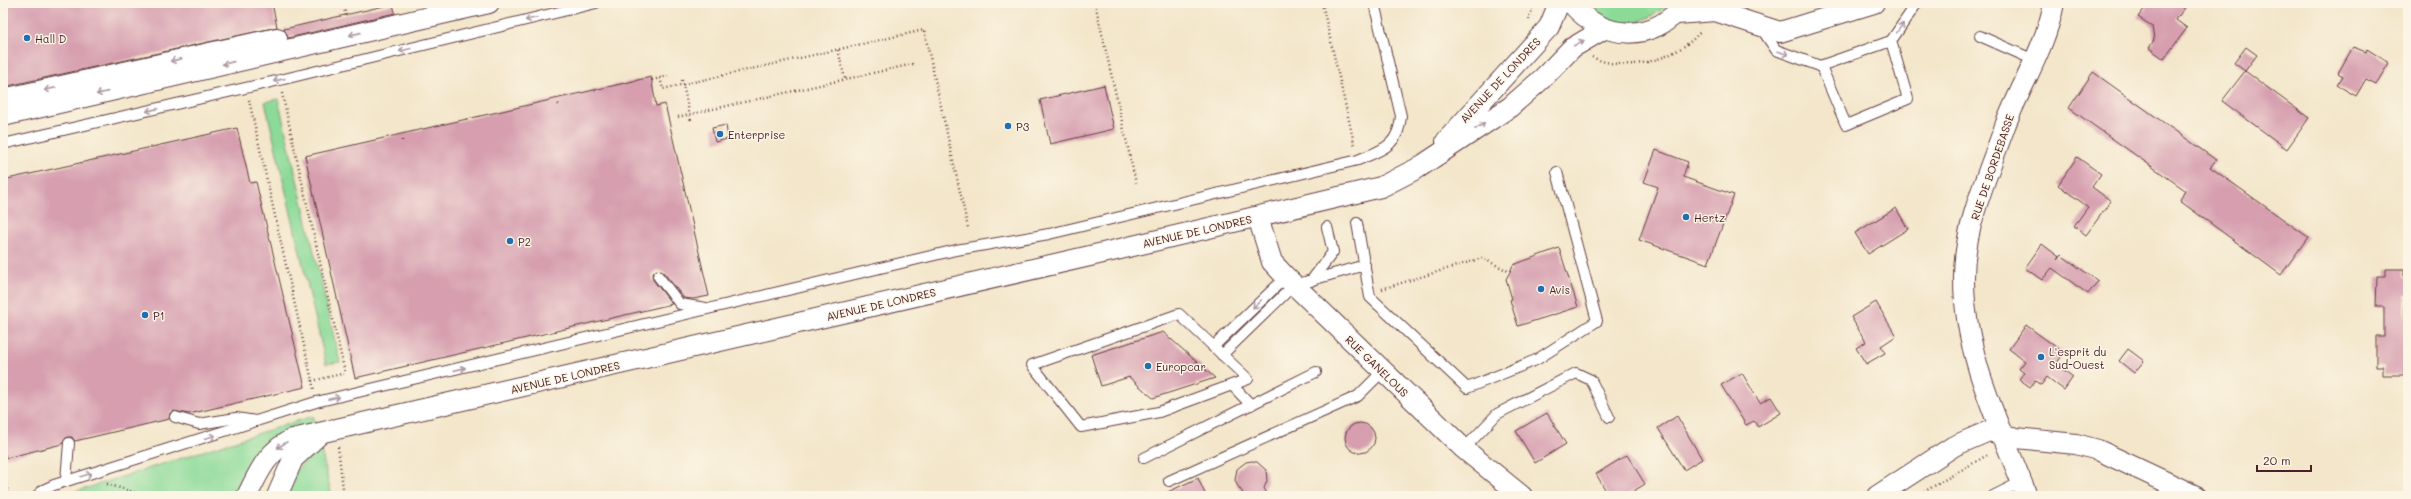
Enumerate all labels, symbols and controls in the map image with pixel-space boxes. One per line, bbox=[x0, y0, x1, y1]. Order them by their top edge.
one-way arrow bbox=[525, 16, 538, 23]
one-way arrow bbox=[1896, 23, 1904, 34]
place label: Hall D bbox=[35, 31, 66, 46]
one-way arrow bbox=[349, 31, 362, 38]
marker: Hall D bbox=[22, 33, 32, 43]
street label: AVENUE DE LONDRES bbox=[1456, 34, 1544, 126]
one-way arrow bbox=[1573, 39, 1585, 47]
one-way arrow bbox=[399, 46, 412, 54]
one-way arrow bbox=[1777, 50, 1790, 57]
one-way arrow bbox=[170, 57, 183, 65]
one-way arrow bbox=[222, 60, 235, 68]
one-way arrow bbox=[273, 77, 286, 85]
one-way arrow bbox=[43, 85, 56, 93]
one-way arrow bbox=[96, 89, 109, 97]
one-way arrow bbox=[146, 107, 159, 114]
street label: RUE DE BORDEBASSE bbox=[1967, 112, 2017, 222]
place label: P3 bbox=[1016, 119, 1030, 134]
marker: P3 bbox=[1003, 121, 1013, 131]
one-way arrow bbox=[1474, 122, 1485, 130]
place label: Enterprise bbox=[728, 127, 786, 142]
marker: Enterprise bbox=[715, 129, 725, 139]
place label: Hertz bbox=[1694, 210, 1725, 225]
street label: AVENUE DE LONDRES bbox=[1141, 211, 1253, 251]
marker: Hertz bbox=[1681, 212, 1691, 222]
place label: P2 bbox=[518, 234, 531, 249]
marker: P2 bbox=[505, 236, 515, 246]
place label: Avis bbox=[1549, 282, 1570, 297]
street label: AVENUE DE LONDRES bbox=[825, 284, 937, 324]
marker: Avis bbox=[1536, 284, 1546, 294]
one-way arrow bbox=[1252, 299, 1262, 309]
place label: P1 bbox=[153, 308, 165, 323]
marker: P1 bbox=[140, 310, 150, 320]
street label: RUE GANELOUS bbox=[1342, 332, 1412, 400]
place label: L'esprit du Sud-Ouest bbox=[2049, 344, 2106, 372]
marker: L'esprit du Sud-Ouest bbox=[2036, 352, 2046, 362]
street label: AVENUE DE LONDRES bbox=[509, 357, 621, 397]
place label: Europcar bbox=[1156, 359, 1206, 374]
marker: Europcar bbox=[1143, 361, 1153, 371]
one-way arrow bbox=[453, 364, 466, 372]
one-way arrow bbox=[327, 393, 340, 401]
one-way arrow bbox=[203, 432, 215, 440]
one-way arrow bbox=[277, 441, 288, 449]
scale bar bbox=[2257, 447, 2311, 473]
text: 20 m bbox=[2263, 452, 2291, 468]
one-way arrow bbox=[79, 471, 91, 479]

